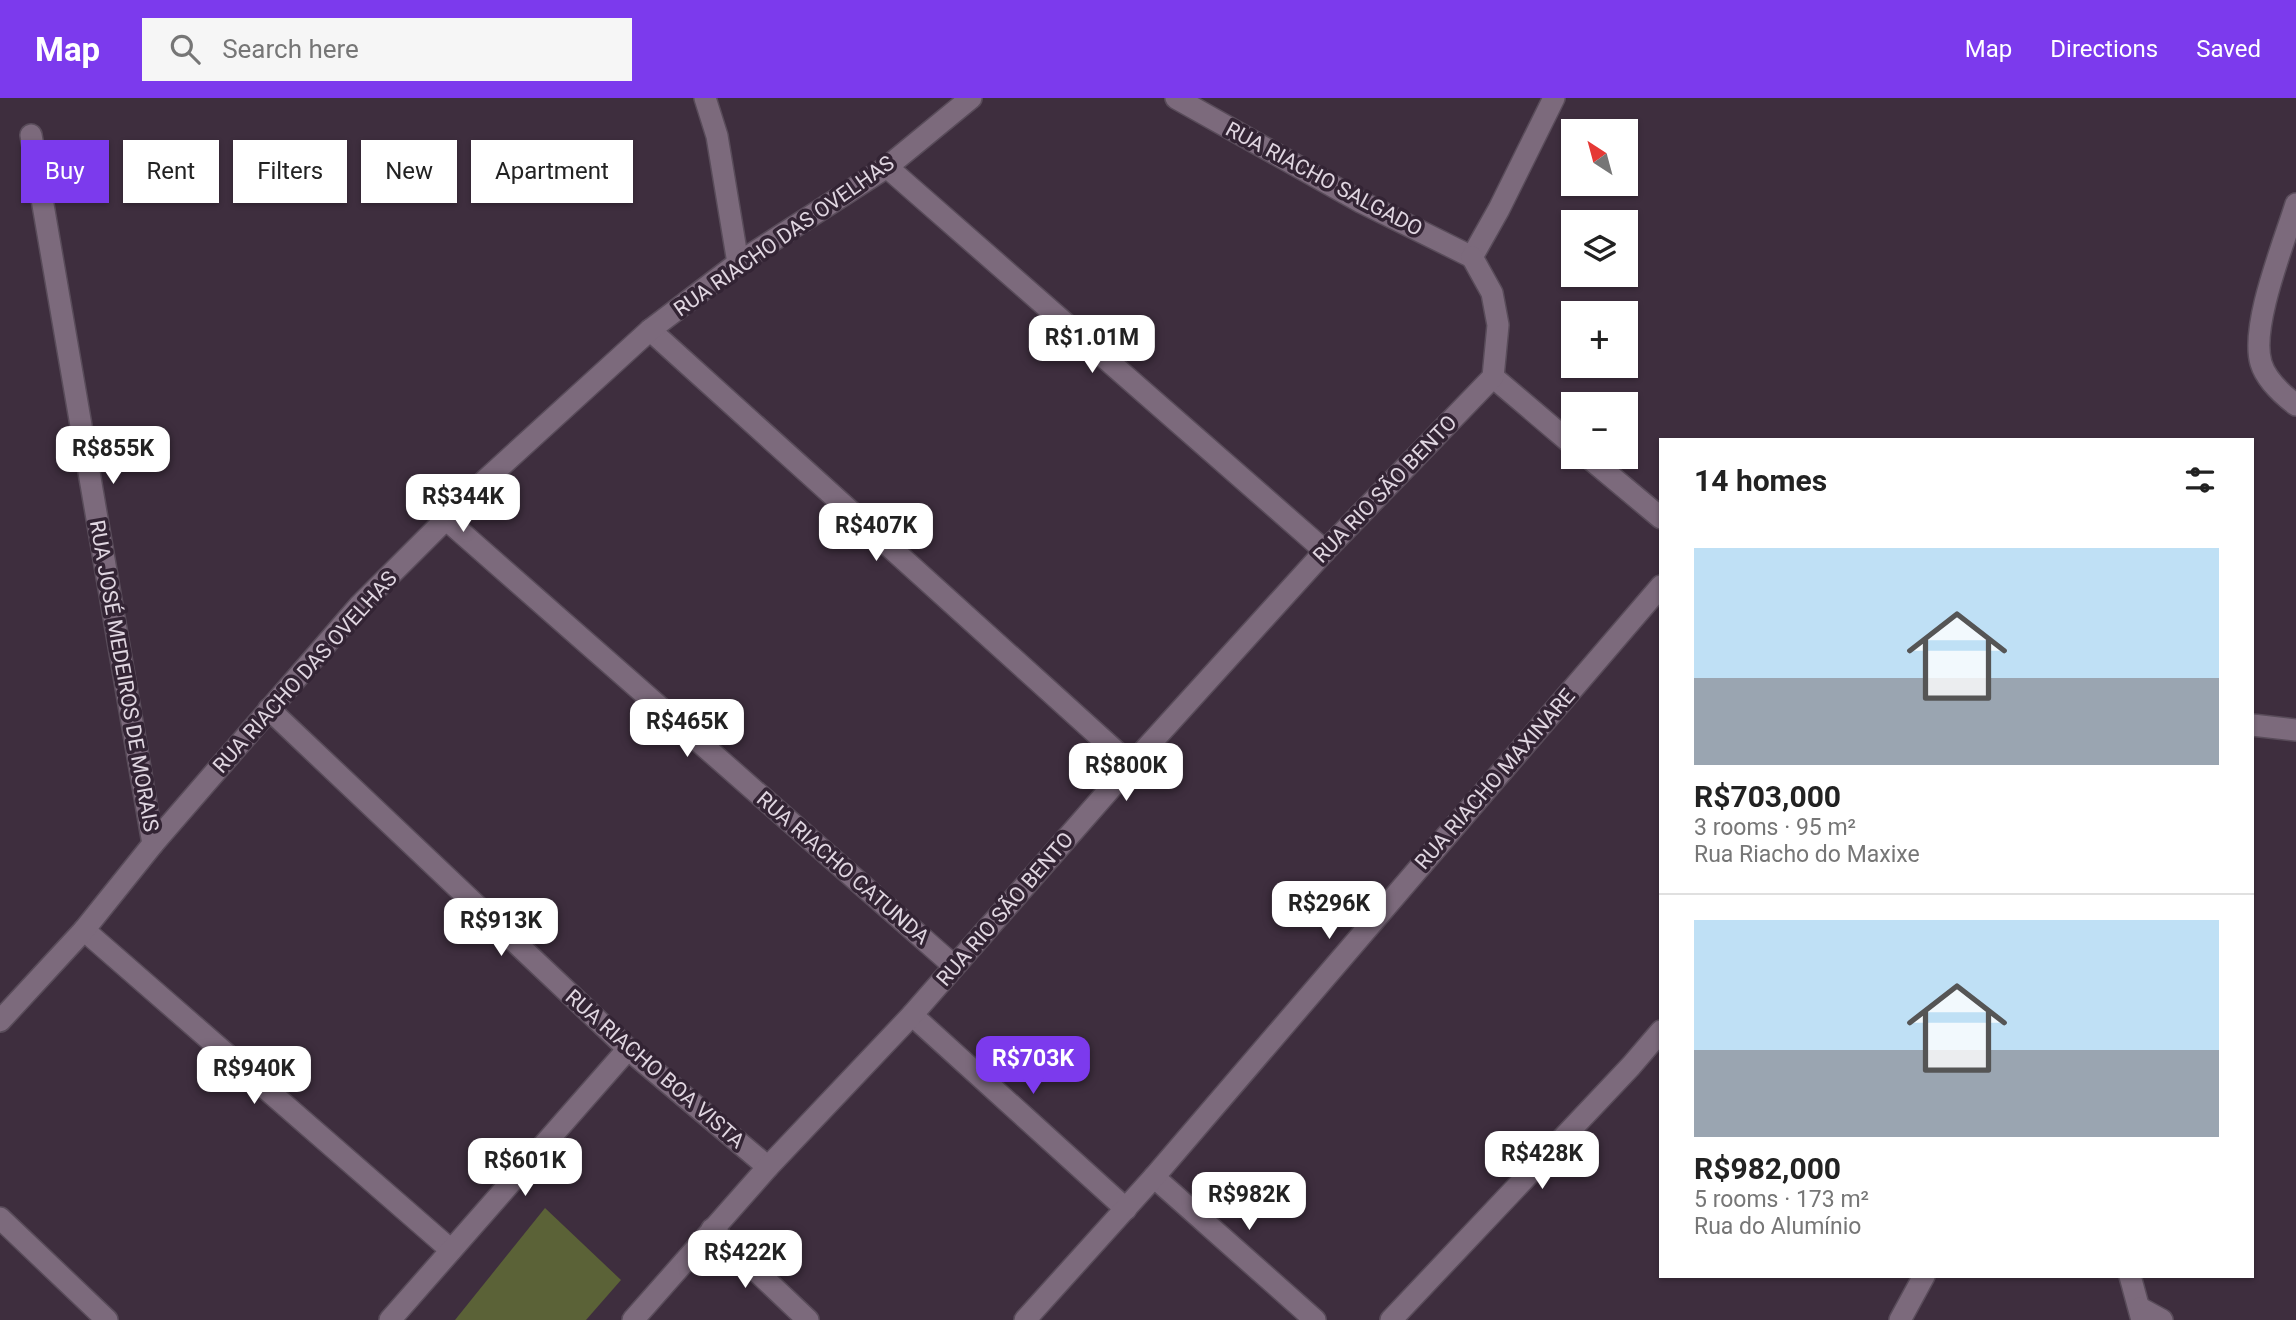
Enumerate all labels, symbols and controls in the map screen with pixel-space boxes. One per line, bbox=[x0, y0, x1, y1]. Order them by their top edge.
search box bbox=[142, 18, 632, 81]
text: Map bbox=[35, 30, 100, 69]
icon: search bbox=[166, 30, 204, 68]
text: Search here bbox=[222, 34, 359, 64]
text: Map bbox=[1965, 35, 2012, 63]
text: Directions bbox=[2050, 35, 2158, 63]
text: Saved bbox=[2196, 35, 2261, 63]
street label: RUA RIACHO SALGADO bbox=[1222, 117, 1426, 241]
north arrow bbox=[1561, 119, 1638, 196]
map controls bbox=[1561, 119, 1638, 469]
chip: Buy bbox=[21, 140, 109, 203]
chip: Rent bbox=[123, 140, 219, 203]
chip: Filters bbox=[233, 140, 347, 203]
chip: New bbox=[361, 140, 457, 203]
chip: Apartment bbox=[471, 140, 633, 203]
street label: RUA RIACHO DAS OVELHAS bbox=[669, 151, 899, 321]
button: layers bbox=[1561, 210, 1638, 287]
button: + bbox=[1561, 301, 1638, 378]
pin: R$1.01M bbox=[1027, 316, 1157, 375]
text: R$1.01M bbox=[1045, 324, 1139, 351]
button: − bbox=[1561, 392, 1638, 469]
street label: RUA RIO SÃO BENTO bbox=[1308, 410, 1462, 568]
pin: R$855K bbox=[56, 426, 170, 486]
text: R$855K bbox=[72, 435, 154, 462]
icon: filters bbox=[2181, 461, 2219, 499]
text: 14 homes bbox=[1694, 463, 1827, 498]
pin: R$344K bbox=[406, 474, 520, 534]
text: R$344K bbox=[422, 483, 504, 510]
pin: R$407K bbox=[819, 504, 933, 563]
text: R$407K bbox=[835, 512, 917, 539]
street label: RUA JOSÉ MEDEIROS DE MORAIS bbox=[85, 518, 163, 834]
street label: RUA RIACHO DAS OVELHAS bbox=[208, 566, 402, 778]
icon: home bbox=[1894, 593, 2020, 719]
street label: RUA RIACHO MAXINARE bbox=[1410, 684, 1580, 874]
pin: R$465K bbox=[630, 700, 744, 759]
text: R$465K bbox=[646, 708, 728, 735]
pin: R$800K bbox=[1069, 744, 1183, 803]
text: R$800K bbox=[1085, 752, 1167, 779]
text: R$703,000 bbox=[1694, 779, 1841, 814]
street label: RUA RIACHO CATUNDA bbox=[752, 787, 934, 950]
text: 3 rooms · 95 m² bbox=[1694, 814, 1856, 841]
street label: RUA RIO SÃO BENTO bbox=[932, 827, 1078, 991]
text: Rua Riacho do Maxixe bbox=[1694, 841, 1920, 868]
pin: R$296K bbox=[1272, 882, 1386, 941]
text: R$296K bbox=[1288, 890, 1370, 917]
pin: R$913K bbox=[444, 898, 558, 958]
text: R$913K bbox=[460, 907, 542, 934]
icon: home bbox=[1894, 965, 2020, 1091]
street label: RUA RIACHO BOA VISTA bbox=[561, 985, 750, 1153]
pin: R$703K bbox=[976, 1037, 1090, 1096]
text: R$703K bbox=[992, 1045, 1074, 1072]
pin: R$940K bbox=[197, 1046, 311, 1106]
text: R$940K bbox=[213, 1055, 295, 1082]
pin: R$428K bbox=[1485, 1132, 1599, 1191]
pin: R$601K bbox=[468, 1138, 582, 1198]
text: R$428K bbox=[1501, 1140, 1583, 1167]
text: R$601K bbox=[484, 1147, 566, 1174]
text: R$982,000 bbox=[1694, 1151, 1841, 1186]
pin: R$982K bbox=[1192, 1172, 1306, 1232]
text: R$982K bbox=[1208, 1181, 1290, 1208]
text: 5 rooms · 173 m² bbox=[1694, 1186, 1869, 1213]
text: Rua do Alumínio bbox=[1694, 1213, 1861, 1240]
pin: R$422K bbox=[688, 1230, 802, 1290]
text: R$422K bbox=[704, 1239, 786, 1266]

